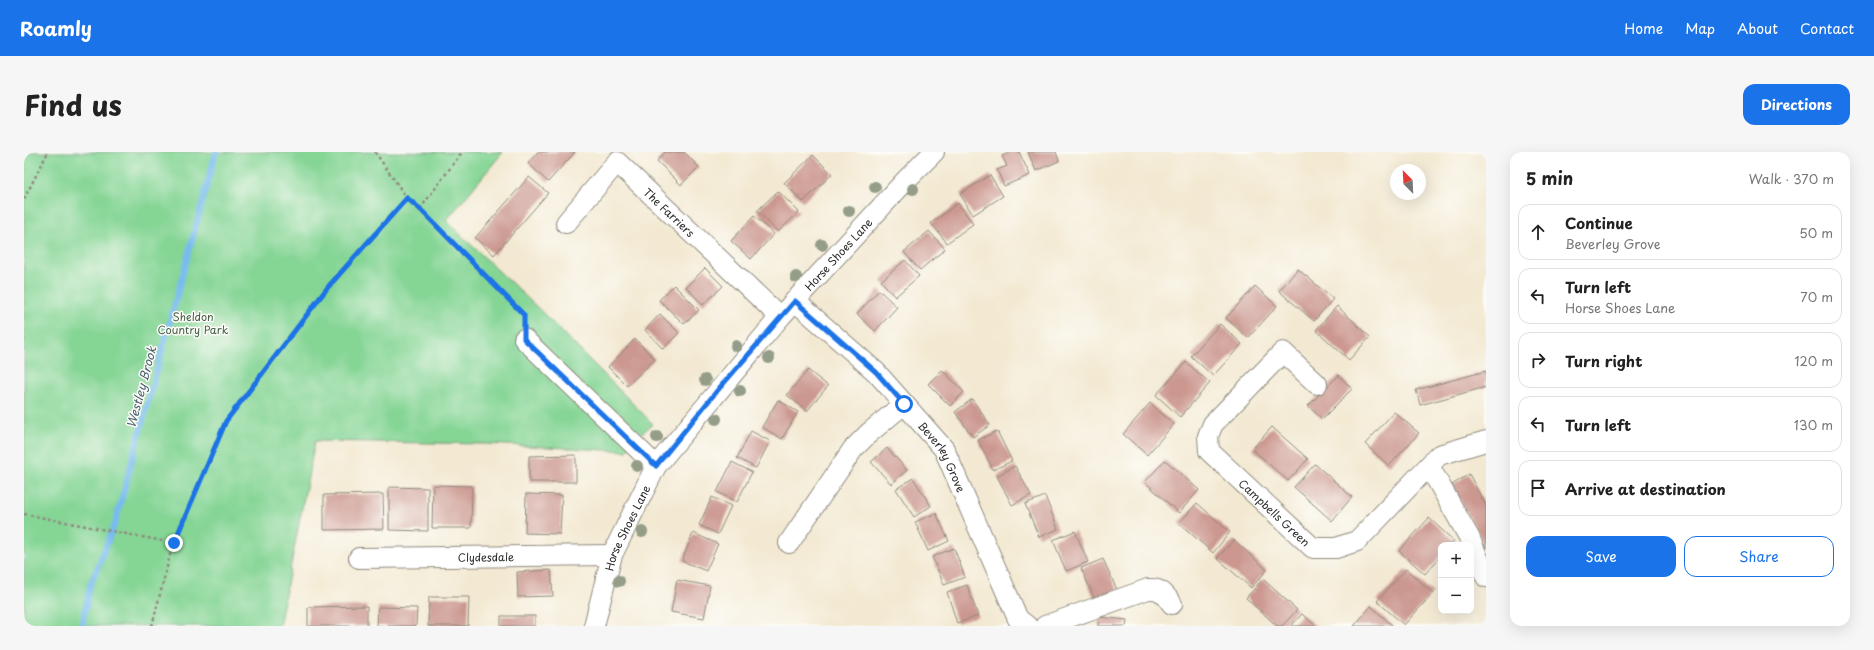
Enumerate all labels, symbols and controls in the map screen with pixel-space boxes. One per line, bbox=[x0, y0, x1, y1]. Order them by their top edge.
text: Roamly bbox=[20, 14, 92, 42]
text: Home bbox=[1624, 18, 1663, 39]
text: Map bbox=[1685, 18, 1715, 39]
text: About bbox=[1737, 18, 1778, 39]
text: Contact bbox=[1800, 18, 1854, 39]
text: Find us bbox=[24, 83, 122, 126]
button: Directions bbox=[1743, 84, 1850, 125]
north arrow bbox=[1390, 164, 1426, 200]
text: 5 min bbox=[1526, 165, 1573, 191]
text: Walk · 370 m bbox=[1749, 169, 1834, 188]
street label: The Farriers bbox=[640, 183, 699, 240]
text: Continue bbox=[1565, 211, 1633, 234]
street label: Horse Shoes Lane bbox=[800, 214, 876, 294]
icon: ahead bbox=[1527, 221, 1549, 243]
text: 50 m bbox=[1799, 223, 1833, 242]
text: Beverley Grove bbox=[1565, 234, 1660, 253]
text: Turn left bbox=[1565, 275, 1631, 298]
icon: left bbox=[1527, 285, 1549, 307]
text: 70 m bbox=[1800, 287, 1833, 306]
text: Horse Shoes Lane bbox=[1565, 298, 1675, 317]
park label: Sheldon Country Park bbox=[157, 308, 229, 338]
water label: Westley Brook bbox=[121, 343, 161, 430]
icon: right bbox=[1527, 349, 1549, 371]
text: Turn right bbox=[1565, 349, 1642, 372]
text: 120 m bbox=[1794, 351, 1833, 370]
route start bbox=[895, 395, 913, 413]
icon: left bbox=[1527, 413, 1549, 435]
text: Turn left bbox=[1565, 413, 1631, 436]
text: 130 m bbox=[1794, 415, 1833, 434]
street label: Beverley Grove bbox=[915, 417, 970, 495]
street label: Campbells Green bbox=[1235, 475, 1314, 550]
icon: arrive bbox=[1527, 477, 1549, 499]
text: Arrive at destination bbox=[1565, 477, 1726, 500]
street label: Horse Shoes Lane bbox=[600, 482, 654, 573]
route end bbox=[165, 534, 183, 552]
button: Save bbox=[1526, 536, 1676, 577]
button: Share bbox=[1684, 536, 1834, 577]
map controls bbox=[1438, 542, 1474, 614]
button: + bbox=[1438, 542, 1474, 578]
street label: Clydesdale bbox=[458, 548, 514, 565]
button: − bbox=[1438, 578, 1474, 614]

